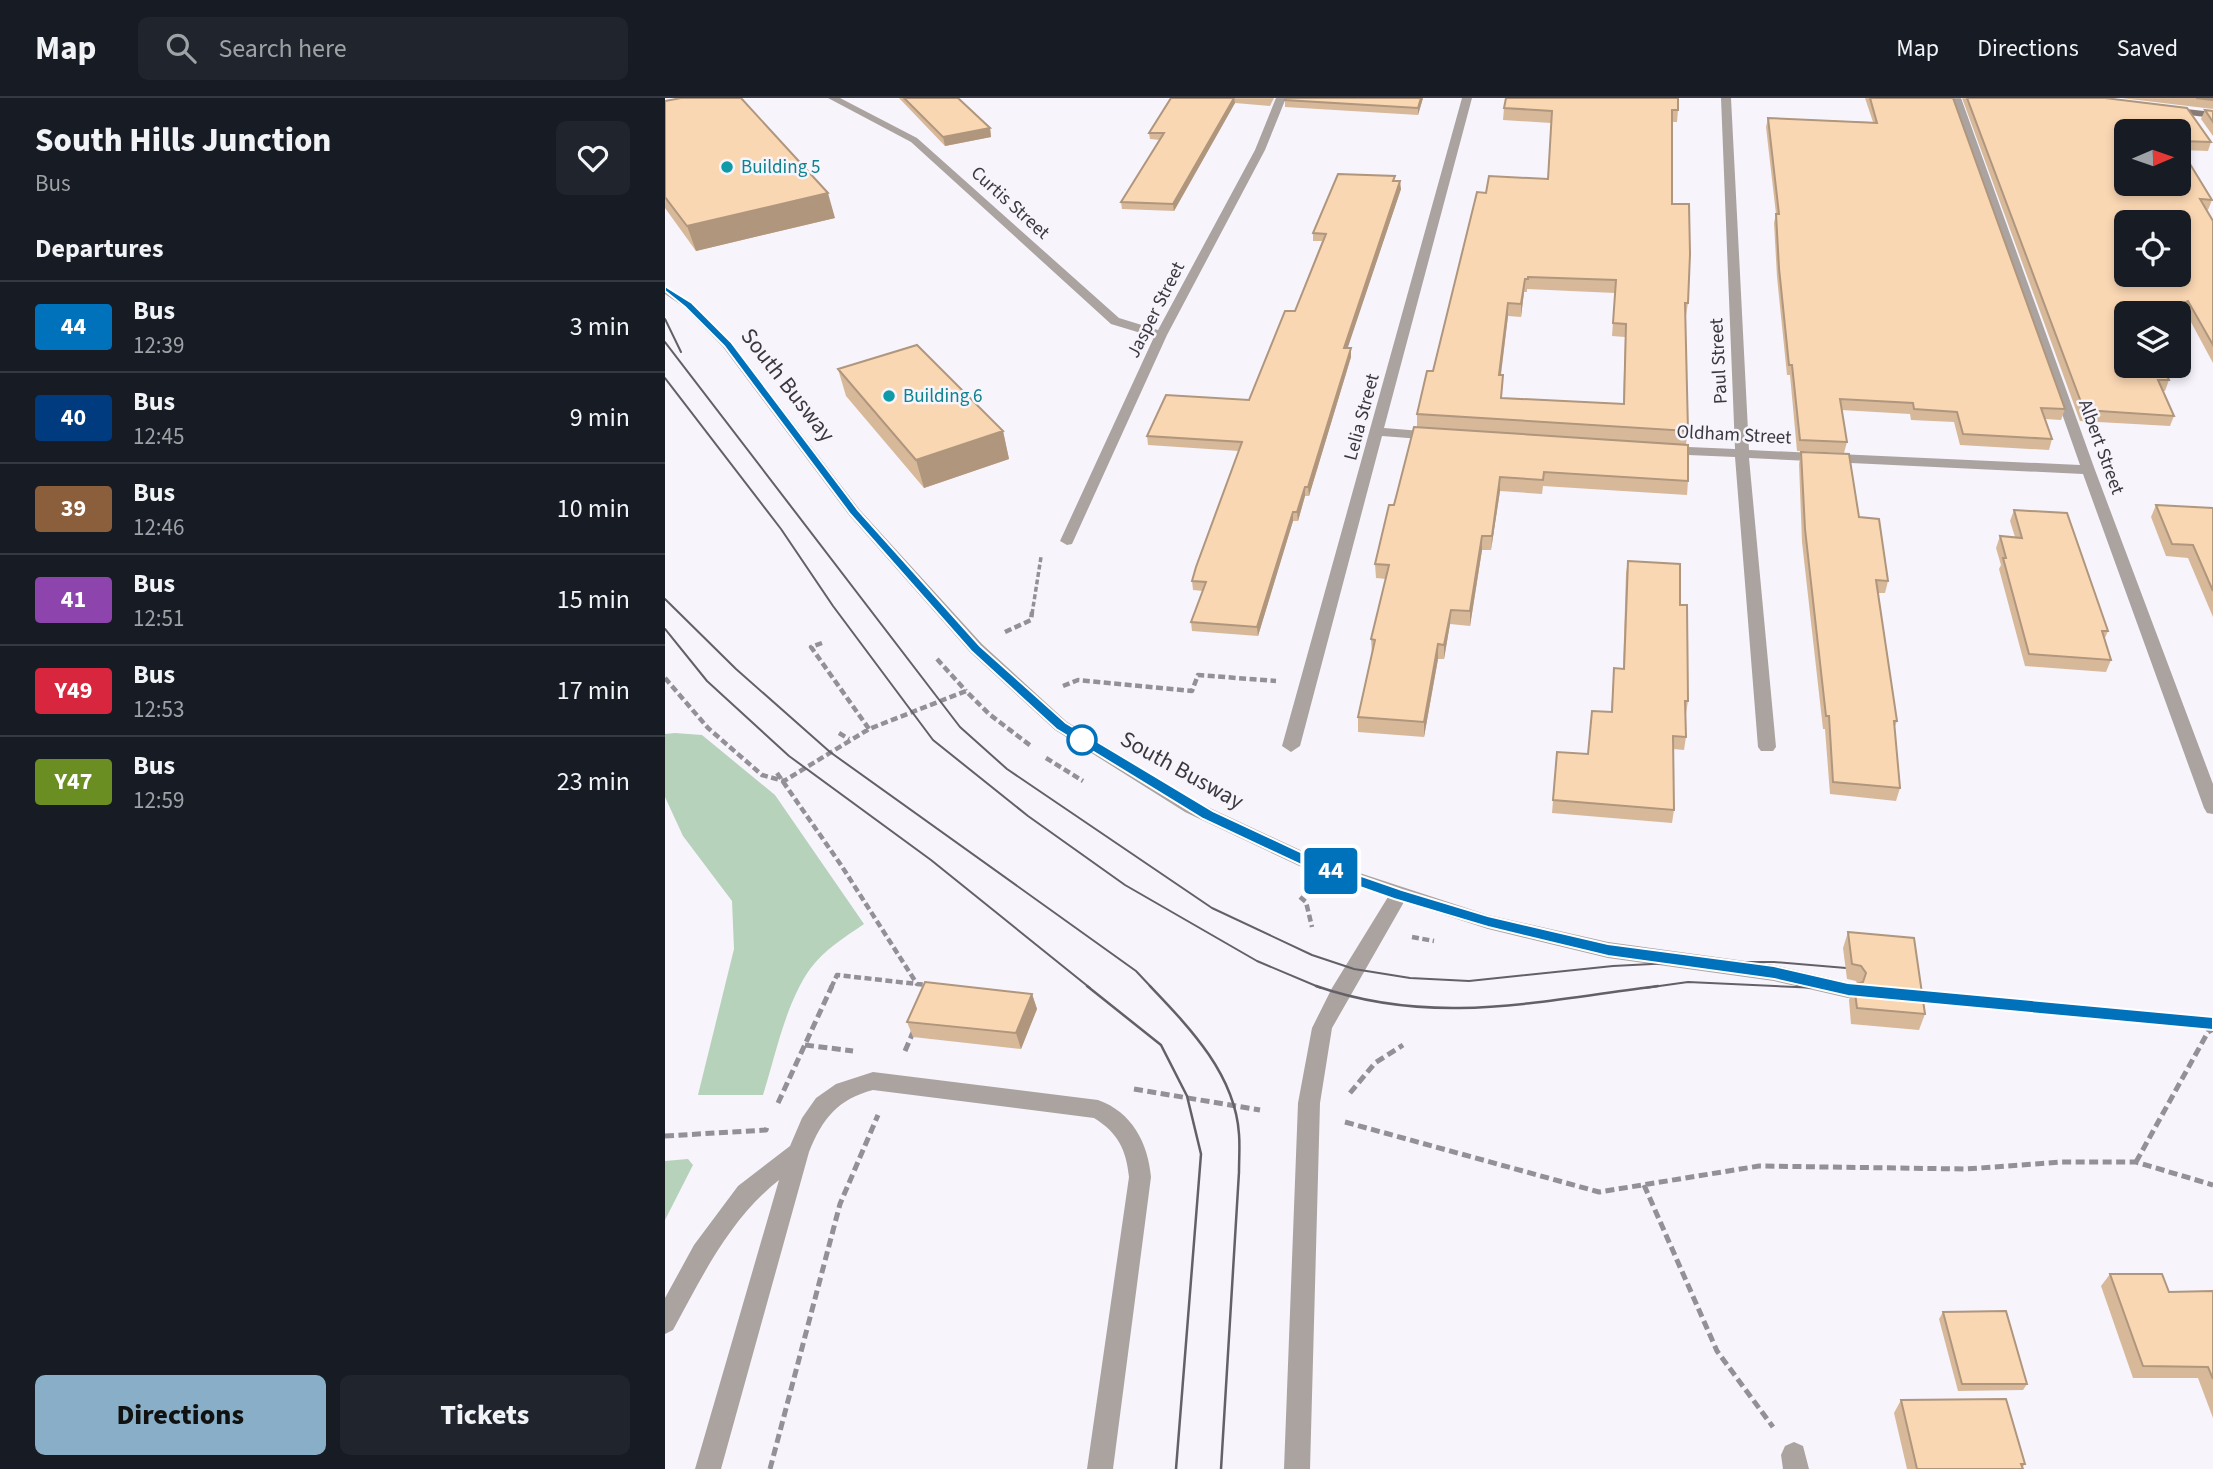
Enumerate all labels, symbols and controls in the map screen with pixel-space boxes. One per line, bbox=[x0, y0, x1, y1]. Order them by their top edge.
search box bbox=[138, 17, 628, 80]
text: Map bbox=[35, 25, 96, 72]
icon: search bbox=[162, 29, 200, 67]
text: Search here bbox=[218, 30, 347, 67]
text: Map bbox=[1896, 31, 1939, 66]
text: Directions bbox=[1977, 31, 2079, 66]
text: Saved bbox=[2117, 31, 2178, 66]
text: South Hills Junction bbox=[35, 117, 331, 164]
north arrow bbox=[2114, 119, 2191, 196]
map controls bbox=[2114, 119, 2191, 378]
button: heart bbox=[556, 121, 630, 195]
place label: Building 5 bbox=[741, 154, 820, 181]
marker: Building 5 bbox=[719, 159, 735, 175]
street label: Curtis Street bbox=[965, 160, 1056, 246]
text: Bus bbox=[35, 167, 71, 200]
button: locate bbox=[2114, 210, 2191, 287]
text: Departures bbox=[35, 230, 163, 267]
street label: Jasper Street bbox=[1120, 257, 1192, 363]
text: Bus bbox=[133, 292, 175, 329]
button: layers bbox=[2114, 301, 2191, 378]
text: 3 min bbox=[570, 308, 630, 345]
text: 44 bbox=[61, 309, 86, 344]
street label: Paul Street bbox=[1703, 317, 1735, 405]
street label: South Busway bbox=[733, 321, 843, 449]
text: 12:39 bbox=[133, 329, 184, 362]
street label: Lelia Street bbox=[1337, 370, 1387, 463]
text: Bus bbox=[133, 383, 175, 420]
place label: Building 6 bbox=[903, 383, 982, 410]
marker: Building 6 bbox=[881, 388, 897, 404]
street label: Albert Street bbox=[2071, 396, 2131, 499]
text: 9 min bbox=[570, 399, 630, 436]
text: 40 bbox=[61, 400, 86, 435]
street label: Oldham Street bbox=[1676, 419, 1793, 452]
text: 12:45 bbox=[133, 420, 184, 453]
text: Bus bbox=[133, 474, 175, 511]
text: 10 min bbox=[557, 490, 630, 527]
text: 39 bbox=[61, 491, 86, 526]
text: 12:46 bbox=[133, 511, 184, 544]
text: Bus bbox=[133, 565, 175, 602]
text: 15 min bbox=[557, 581, 630, 618]
text: 41 bbox=[61, 582, 86, 617]
text: 12:51 bbox=[133, 602, 184, 635]
text: Bus bbox=[133, 656, 175, 693]
text: 17 min bbox=[557, 672, 630, 709]
text: Y49 bbox=[55, 673, 92, 708]
text: 12:53 bbox=[133, 693, 184, 726]
street label: South Busway bbox=[1114, 722, 1250, 818]
unlabelled marker bbox=[1067, 725, 1097, 755]
text: Bus bbox=[133, 747, 175, 784]
text: 23 min bbox=[557, 763, 630, 800]
text: Y47 bbox=[55, 764, 92, 799]
text: 12:59 bbox=[133, 784, 184, 817]
line badge: 44 bbox=[1299, 848, 1363, 894]
text: 44 bbox=[1318, 853, 1344, 888]
button: Directions bbox=[35, 1375, 326, 1455]
button: Tickets bbox=[340, 1375, 630, 1455]

